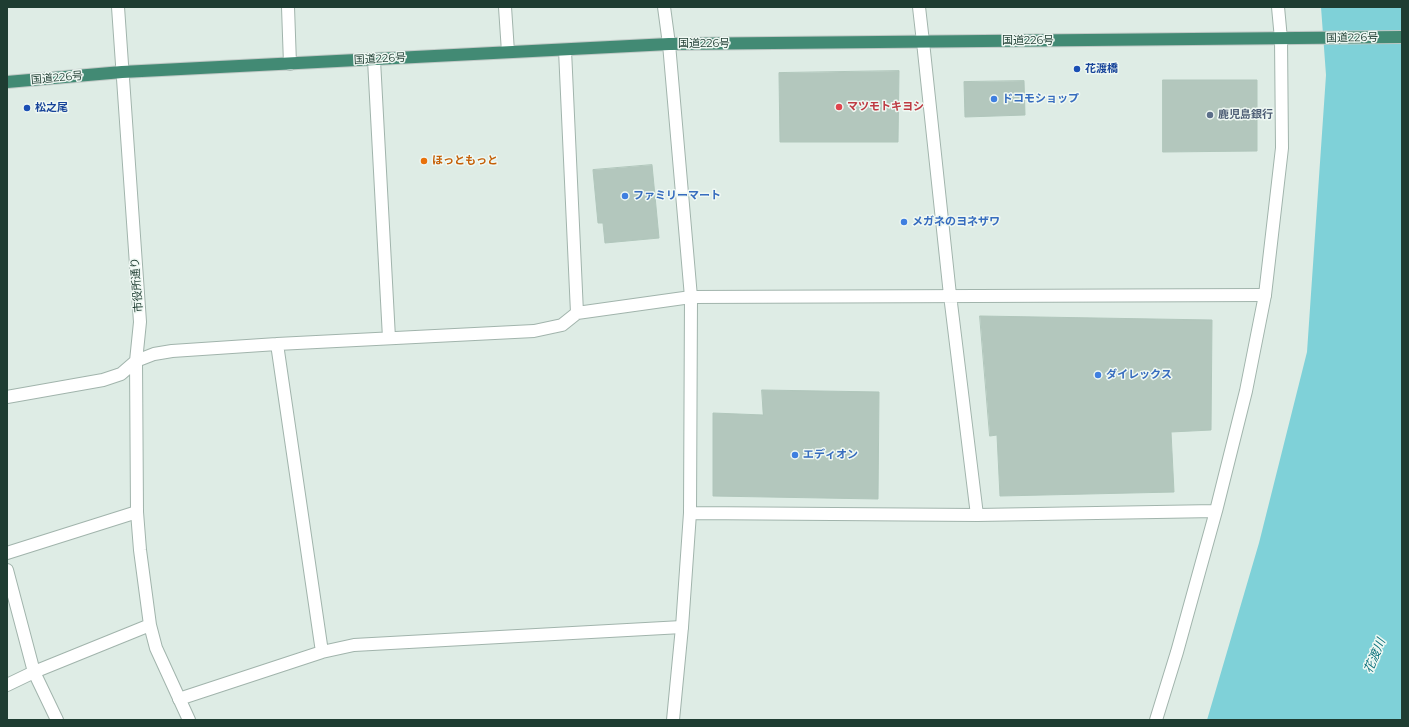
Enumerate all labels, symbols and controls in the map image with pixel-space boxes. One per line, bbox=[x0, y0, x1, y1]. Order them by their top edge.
street label: 国道226号 bbox=[1326, 31, 1378, 45]
street label: 国道226号 bbox=[1002, 34, 1054, 48]
street label: 国道226号 bbox=[678, 37, 730, 51]
street label: 国道226号 bbox=[354, 51, 406, 67]
place label: 花渡橋 bbox=[1085, 62, 1118, 76]
marker: 花渡橋 bbox=[1072, 64, 1082, 74]
street label: 国道226号 bbox=[30, 69, 84, 87]
place label: ドコモショップ bbox=[1002, 92, 1079, 106]
marker: ドコモショップ bbox=[989, 94, 999, 104]
place label: マツモトキヨシ bbox=[847, 100, 924, 114]
place label: 松之尾 bbox=[35, 101, 68, 115]
marker: マツモトキヨシ bbox=[834, 102, 844, 112]
marker: 松之尾 bbox=[22, 103, 32, 113]
place label: 鹿児島銀行 bbox=[1218, 108, 1273, 122]
marker: 鹿児島銀行 bbox=[1205, 110, 1215, 120]
place label: ほっともっと bbox=[432, 154, 498, 168]
marker: ほっともっと bbox=[419, 156, 429, 166]
place label: ファミリーマート bbox=[633, 189, 721, 203]
marker: ファミリーマート bbox=[620, 191, 630, 201]
place label: メガネのヨネザワ bbox=[912, 215, 1000, 229]
marker: メガネのヨネザワ bbox=[899, 217, 909, 227]
street label: 市役所通り bbox=[128, 257, 146, 313]
place label: ダイレックス bbox=[1106, 368, 1172, 382]
marker: ダイレックス bbox=[1093, 370, 1103, 380]
place label: エディオン bbox=[803, 448, 858, 462]
marker: エディオン bbox=[790, 450, 800, 460]
water label: 花渡川 bbox=[1361, 637, 1389, 675]

